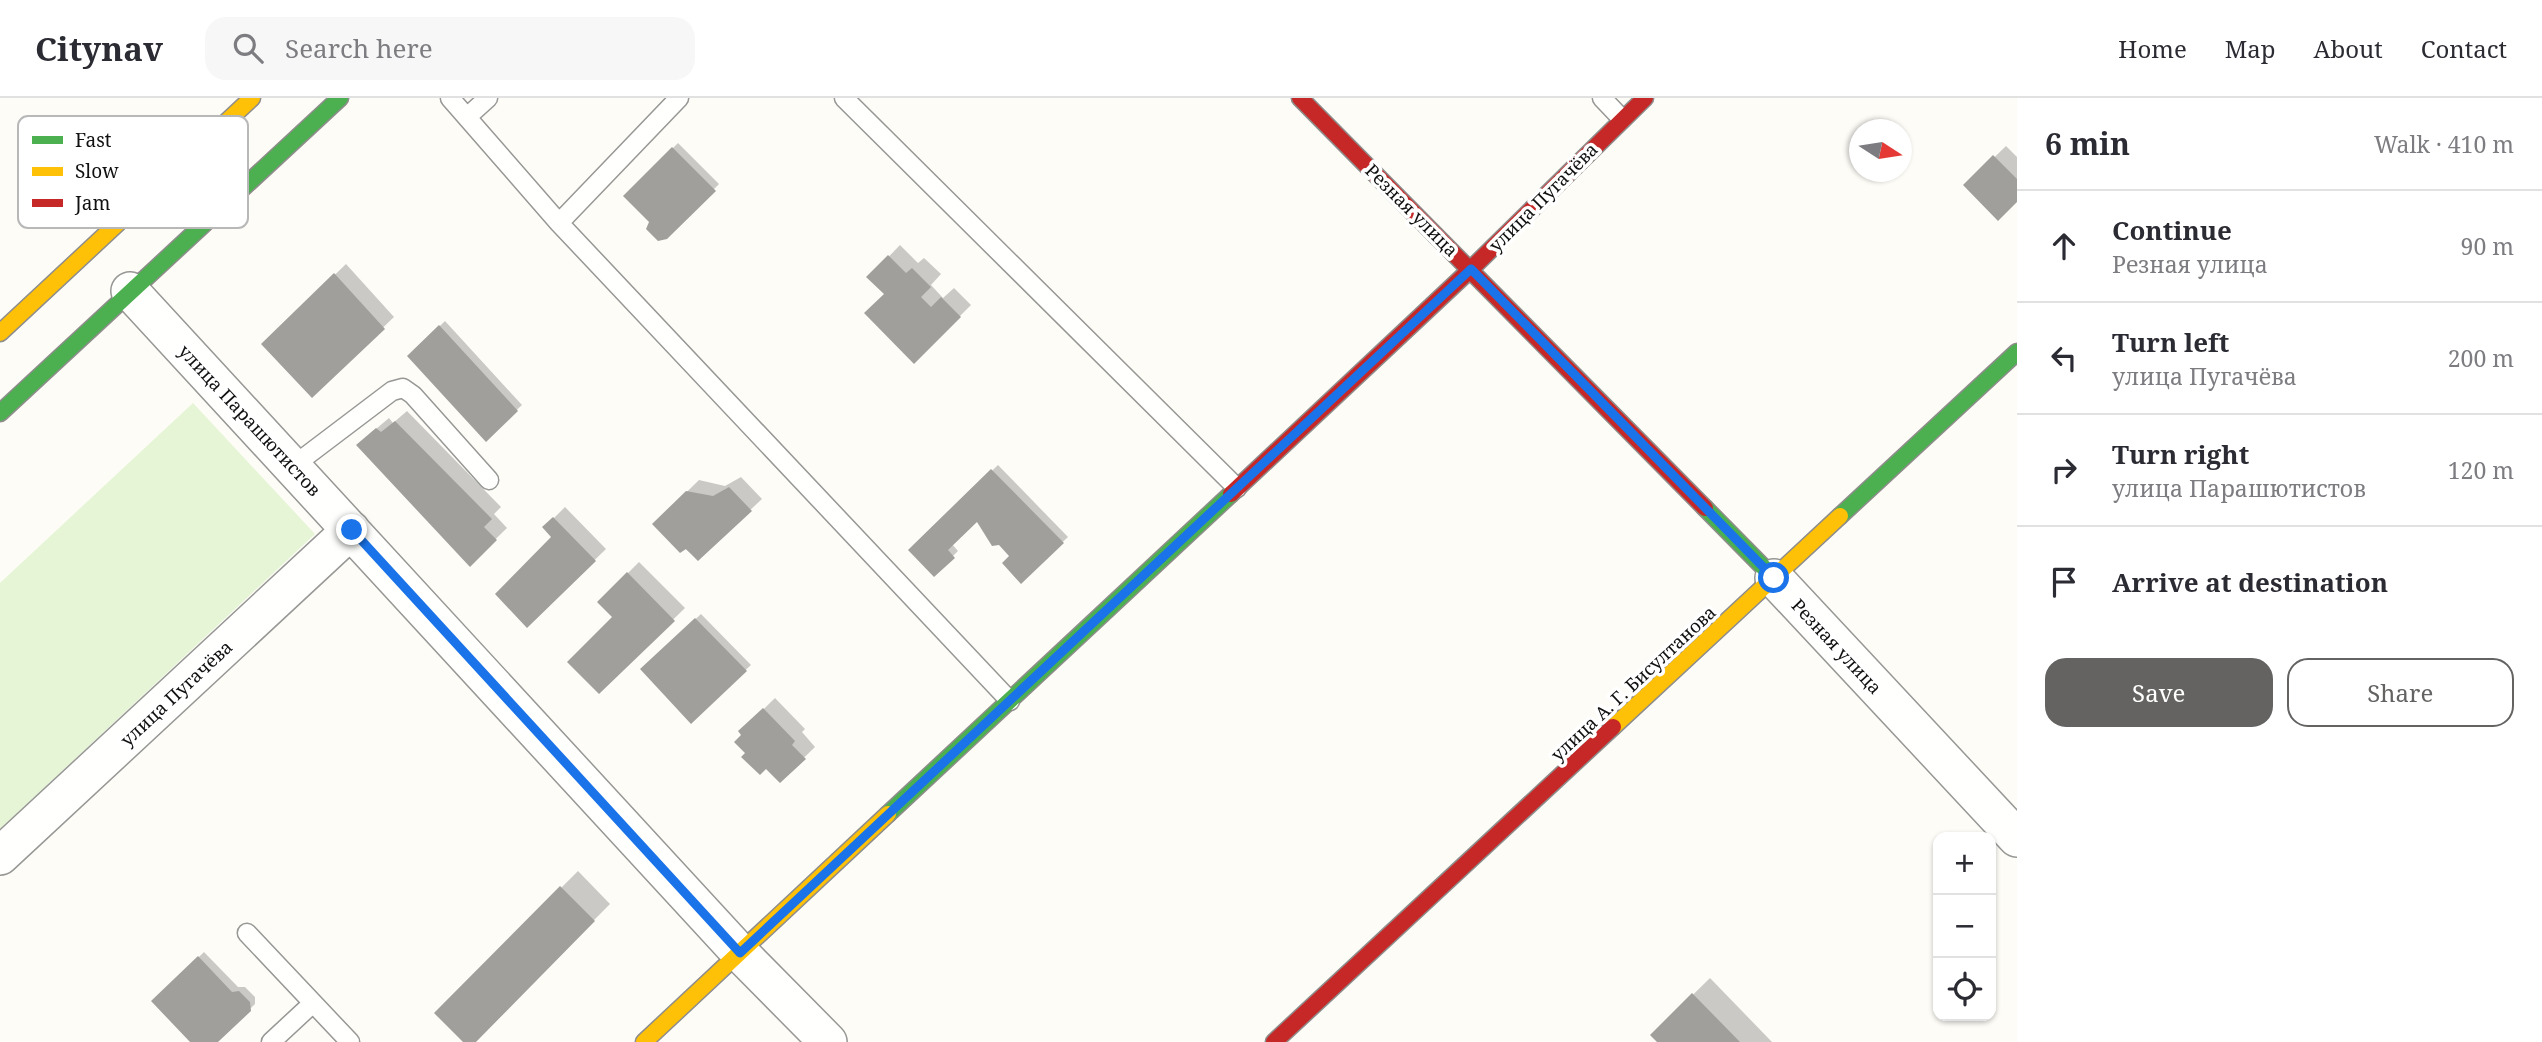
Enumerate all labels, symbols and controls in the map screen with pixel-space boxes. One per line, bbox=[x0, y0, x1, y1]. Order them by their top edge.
search box bbox=[205, 17, 695, 80]
text: Citynav bbox=[35, 26, 163, 71]
icon: search bbox=[229, 29, 267, 67]
text: Search here bbox=[285, 30, 433, 66]
text: Home bbox=[2118, 32, 2187, 65]
text: Map bbox=[2225, 32, 2276, 65]
text: About bbox=[2314, 32, 2383, 65]
text: Contact bbox=[2421, 32, 2507, 65]
legend bbox=[18, 116, 248, 228]
north arrow bbox=[1849, 119, 1912, 182]
text: 6 min bbox=[2045, 123, 2130, 164]
text: Fast bbox=[75, 127, 112, 153]
text: Walk · 410 m bbox=[2374, 128, 2514, 160]
street label: улица Пугачёва bbox=[1483, 137, 1603, 257]
text: Slow bbox=[75, 158, 119, 184]
street label: Резная улица bbox=[1360, 158, 1464, 262]
text: Jam bbox=[74, 190, 110, 216]
text: Continue bbox=[2112, 212, 2232, 248]
icon: ahead bbox=[2045, 227, 2083, 265]
text: 90 m bbox=[2461, 230, 2514, 262]
text: Резная улица bbox=[2112, 248, 2268, 280]
text: Turn left bbox=[2112, 324, 2229, 360]
street label: улица Парашютистов bbox=[173, 339, 327, 501]
icon: left bbox=[2045, 339, 2083, 377]
text: 200 m bbox=[2448, 342, 2514, 374]
text: улица Пугачёва bbox=[2112, 360, 2297, 392]
text: Turn right bbox=[2112, 436, 2249, 472]
icon: right bbox=[2045, 451, 2083, 489]
text: 120 m bbox=[2448, 454, 2514, 486]
text: улица Парашютистов bbox=[2112, 472, 2366, 504]
route end bbox=[336, 514, 367, 545]
route start bbox=[1758, 562, 1789, 593]
icon: arrive bbox=[2045, 563, 2083, 601]
text: Arrive at destination bbox=[2112, 564, 2388, 600]
street label: Резная улица bbox=[1787, 593, 1887, 699]
street label: улица А. Г. Бисултанова bbox=[1545, 600, 1721, 766]
street label: улица Пугачёва bbox=[115, 635, 237, 751]
button: Save bbox=[2045, 658, 2273, 727]
button: Share bbox=[2287, 658, 2514, 727]
map controls bbox=[1933, 832, 1996, 1021]
button: + bbox=[1933, 832, 1996, 895]
button: − bbox=[1933, 895, 1996, 958]
button: locate bbox=[1933, 958, 1996, 1021]

